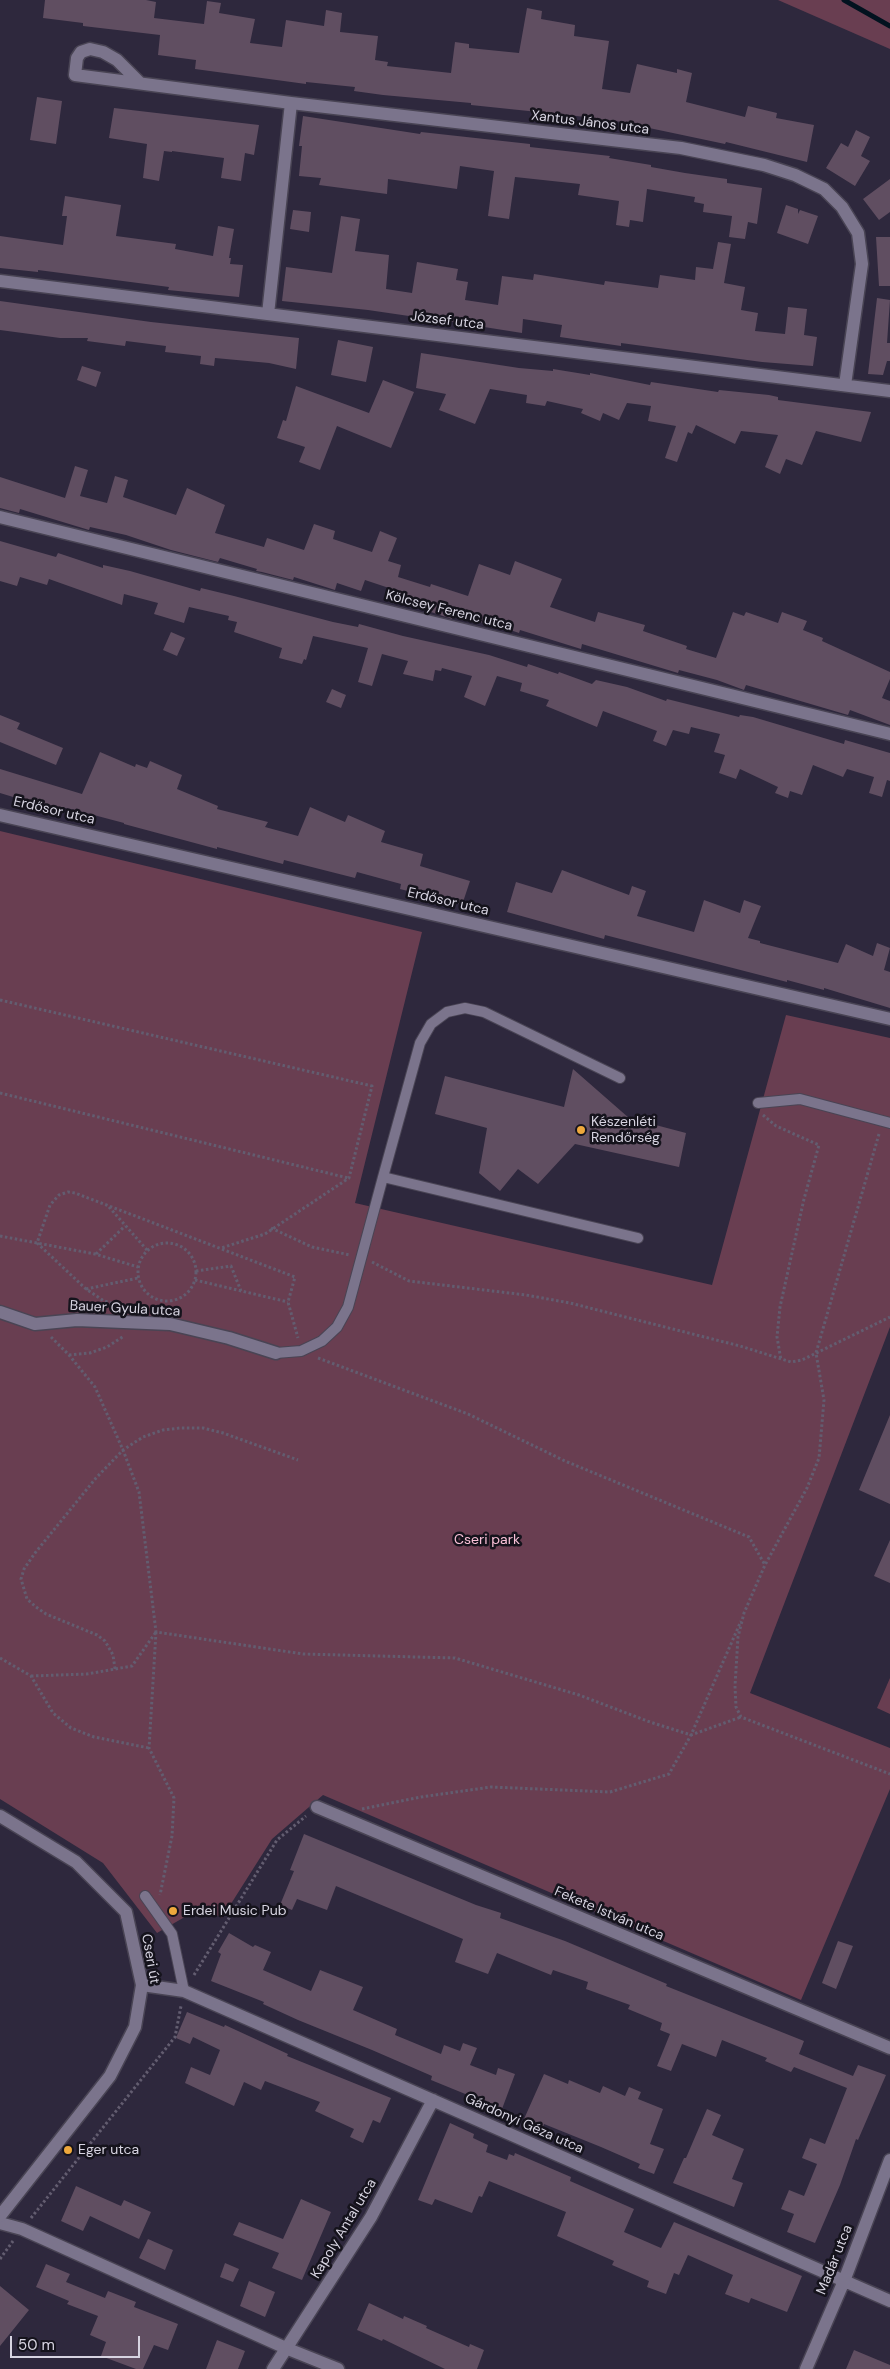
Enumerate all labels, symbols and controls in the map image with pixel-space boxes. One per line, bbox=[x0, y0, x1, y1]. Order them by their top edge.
street label: Xantus János utca bbox=[530, 107, 650, 139]
street label: József utca bbox=[409, 308, 485, 334]
street label: Kölcsey Ferenc utca bbox=[384, 587, 514, 635]
street label: Erdősor utca bbox=[12, 793, 96, 829]
street label: Erdősor utca bbox=[406, 884, 490, 920]
place label: Készenléti Rendőrség bbox=[591, 1114, 660, 1146]
marker: Készenléti Rendőrség bbox=[575, 1124, 587, 1136]
street label: Bauer Gyula utca bbox=[69, 1298, 181, 1320]
park label: Cseri park bbox=[454, 1532, 520, 1548]
street label: Fekete István utca bbox=[552, 1883, 666, 1945]
place label: Erdei Music Pub bbox=[183, 1903, 286, 1919]
marker: Erdei Music Pub bbox=[167, 1905, 179, 1917]
street label: Cseri út bbox=[137, 1933, 163, 1985]
street label: Gárdonyi Géza utca bbox=[462, 2090, 586, 2158]
place label: Eger utca bbox=[78, 2142, 139, 2158]
marker: Eger utca bbox=[62, 2144, 74, 2156]
street label: Kapoly Antal utca bbox=[308, 2176, 380, 2282]
street label: Madár utca bbox=[813, 2223, 857, 2297]
scale bar bbox=[12, 2326, 142, 2358]
text: 50 m bbox=[18, 2335, 55, 2355]

